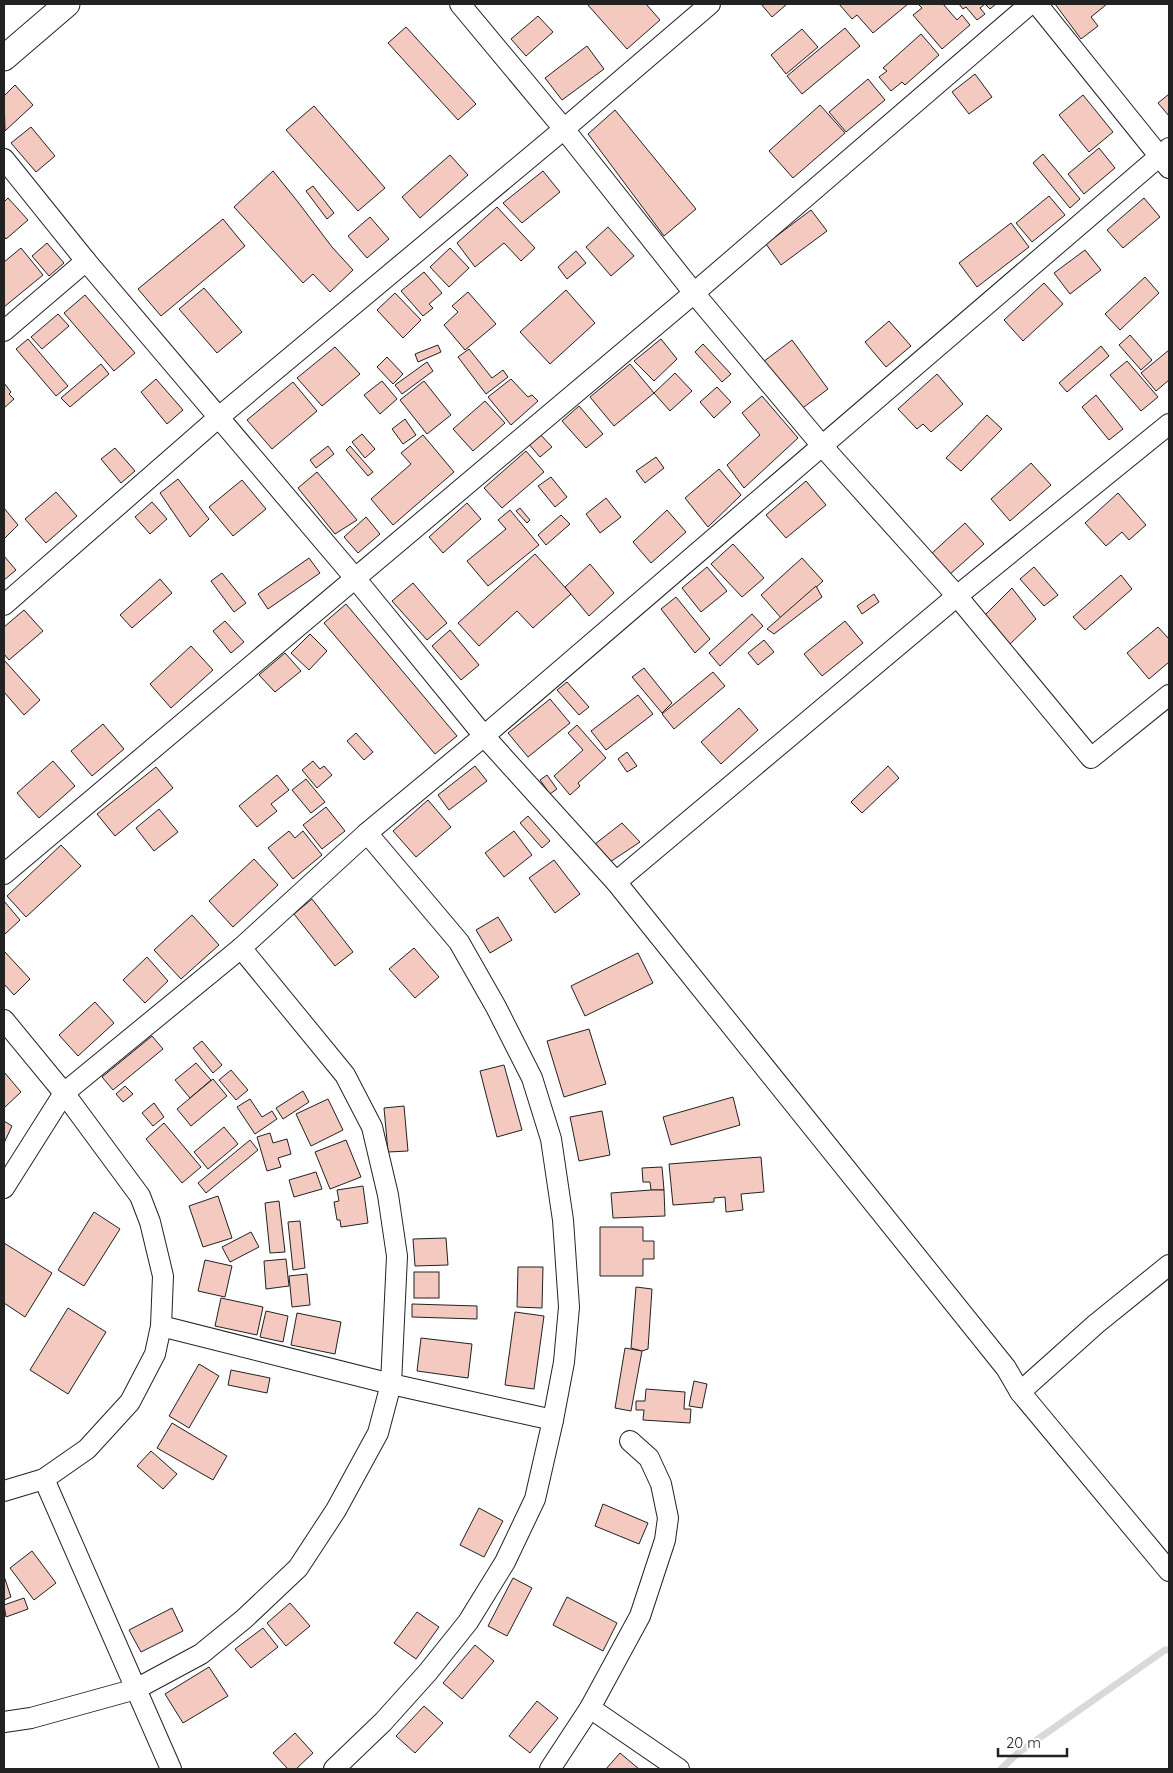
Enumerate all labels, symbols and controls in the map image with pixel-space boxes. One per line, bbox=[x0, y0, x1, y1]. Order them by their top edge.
scale bar bbox=[998, 1726, 1067, 1758]
text: 20 m bbox=[1006, 1733, 1041, 1752]

